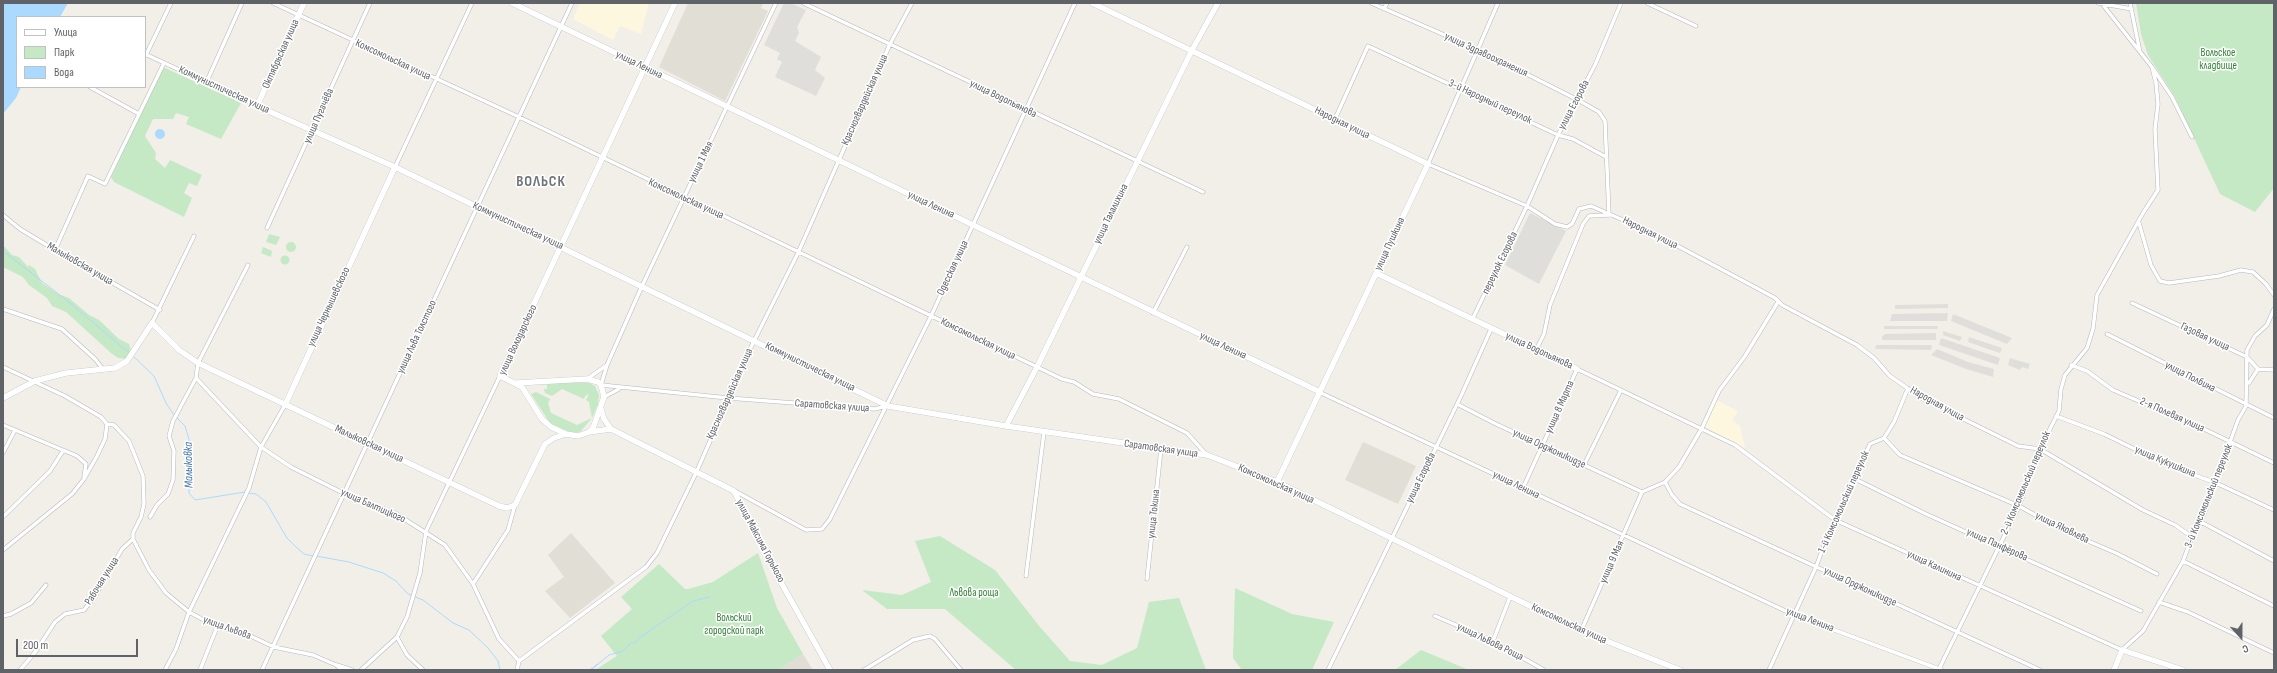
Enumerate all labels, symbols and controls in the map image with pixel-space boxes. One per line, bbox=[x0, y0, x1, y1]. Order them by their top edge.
legend bbox=[16, 16, 146, 88]
street label: Октябрьская улица bbox=[260, 17, 302, 91]
text: Улица bbox=[54, 25, 77, 40]
street label: улица Здравоохранения bbox=[1442, 30, 1530, 80]
street label: Комсомольская улица bbox=[353, 37, 433, 83]
text: Парк bbox=[54, 45, 74, 60]
park label: Вольское кладбище bbox=[2199, 46, 2237, 72]
street label: улица Ленина bbox=[613, 48, 665, 82]
street label: Красногвардейская улица bbox=[839, 52, 891, 148]
street label: Коммунистическая улица bbox=[176, 63, 272, 117]
text: Вода bbox=[54, 65, 74, 80]
street label: улица Водопьянова bbox=[967, 77, 1039, 121]
street label: 3-й Народный переулок bbox=[1446, 77, 1534, 127]
street label: улица Егорова bbox=[1555, 78, 1593, 132]
street label: улица Пугачёва bbox=[301, 86, 337, 146]
street label: Народная улица bbox=[1312, 104, 1372, 142]
street label: улица 1 Мая bbox=[685, 139, 717, 185]
district label: ВОЛЬСК bbox=[516, 173, 566, 191]
street label: Комсомольская улица bbox=[646, 176, 726, 222]
street label: улица Талалихина bbox=[1091, 182, 1131, 246]
street label: улица Ленина bbox=[905, 188, 957, 222]
street label: Коммунистическая улица bbox=[470, 199, 566, 253]
street label: Народная улица bbox=[1620, 214, 1680, 252]
street label: улица Пушкина bbox=[1372, 215, 1408, 273]
street label: переулок Егорова bbox=[1479, 230, 1521, 296]
street label: Одесская улица bbox=[935, 238, 971, 298]
street label: Малыковская улица bbox=[45, 240, 115, 288]
street label: улица Чернышевского bbox=[305, 265, 353, 349]
street label: улица Льва Толстого bbox=[394, 298, 440, 376]
street label: улица Володарского bbox=[496, 303, 540, 377]
street label: Комсомольская улица bbox=[938, 315, 1018, 363]
street label: Газовая улица bbox=[2178, 320, 2232, 354]
street label: улица Ленина bbox=[1197, 329, 1249, 363]
street label: улица Водопьянова bbox=[1503, 330, 1575, 372]
street label: Коммунистическая улица bbox=[763, 339, 857, 395]
street label: Красногвардейская улица bbox=[704, 346, 756, 442]
street label: улица Полбина bbox=[2162, 359, 2218, 395]
street label: улица 8 Марта bbox=[1543, 379, 1577, 435]
street label: Народная улица bbox=[1908, 384, 1966, 424]
street label: 2-я Полевая улица bbox=[2138, 395, 2206, 435]
street label: Саратовская улица bbox=[794, 397, 870, 415]
street label: Малыковская улица bbox=[333, 422, 405, 466]
street label: улица Орджоникидзе bbox=[1510, 426, 1588, 472]
street label: 2-й Комсомольский переулок bbox=[1998, 429, 2054, 537]
street label: Саратовская улица bbox=[1123, 437, 1199, 461]
water label: Малыковка bbox=[181, 442, 197, 488]
street label: 3-й Комсомольский переулок bbox=[2182, 442, 2236, 550]
street label: улица Кукушкина bbox=[2132, 443, 2198, 481]
street label: 1-й Комсомольский переулок bbox=[1816, 449, 1872, 555]
street label: улица Егорова bbox=[1403, 451, 1439, 505]
street label: Комсомольская улица bbox=[1236, 461, 1316, 507]
street label: улица Ленина bbox=[1490, 468, 1542, 502]
street label: улица Балтицкого bbox=[339, 486, 407, 526]
street label: улица Токина bbox=[1145, 489, 1163, 539]
street label: улица Максима Горького bbox=[732, 497, 788, 585]
street label: улица Яковлева bbox=[2033, 509, 2091, 547]
street label: улица Панфёрова bbox=[1964, 526, 2030, 564]
street label: улица 9 Мая bbox=[1597, 539, 1627, 585]
street label: улица Калинина bbox=[1905, 548, 1963, 584]
street label: Рабочая улица bbox=[82, 555, 122, 607]
street label: улица Орджоникидзе bbox=[1821, 564, 1899, 610]
park label: Львова роща bbox=[949, 586, 999, 600]
street label: Комсомольская улица bbox=[1529, 601, 1609, 647]
street label: улица Ленина bbox=[1784, 605, 1836, 635]
park label: Вольский городской парк bbox=[704, 611, 764, 637]
street label: улица Львова bbox=[201, 613, 253, 643]
north arrow bbox=[2221, 617, 2261, 657]
street label: улица Львова Роща bbox=[1455, 620, 1525, 664]
scale bar bbox=[18, 631, 140, 657]
text: 200 m bbox=[23, 638, 48, 653]
text: С bbox=[2241, 642, 2250, 656]

